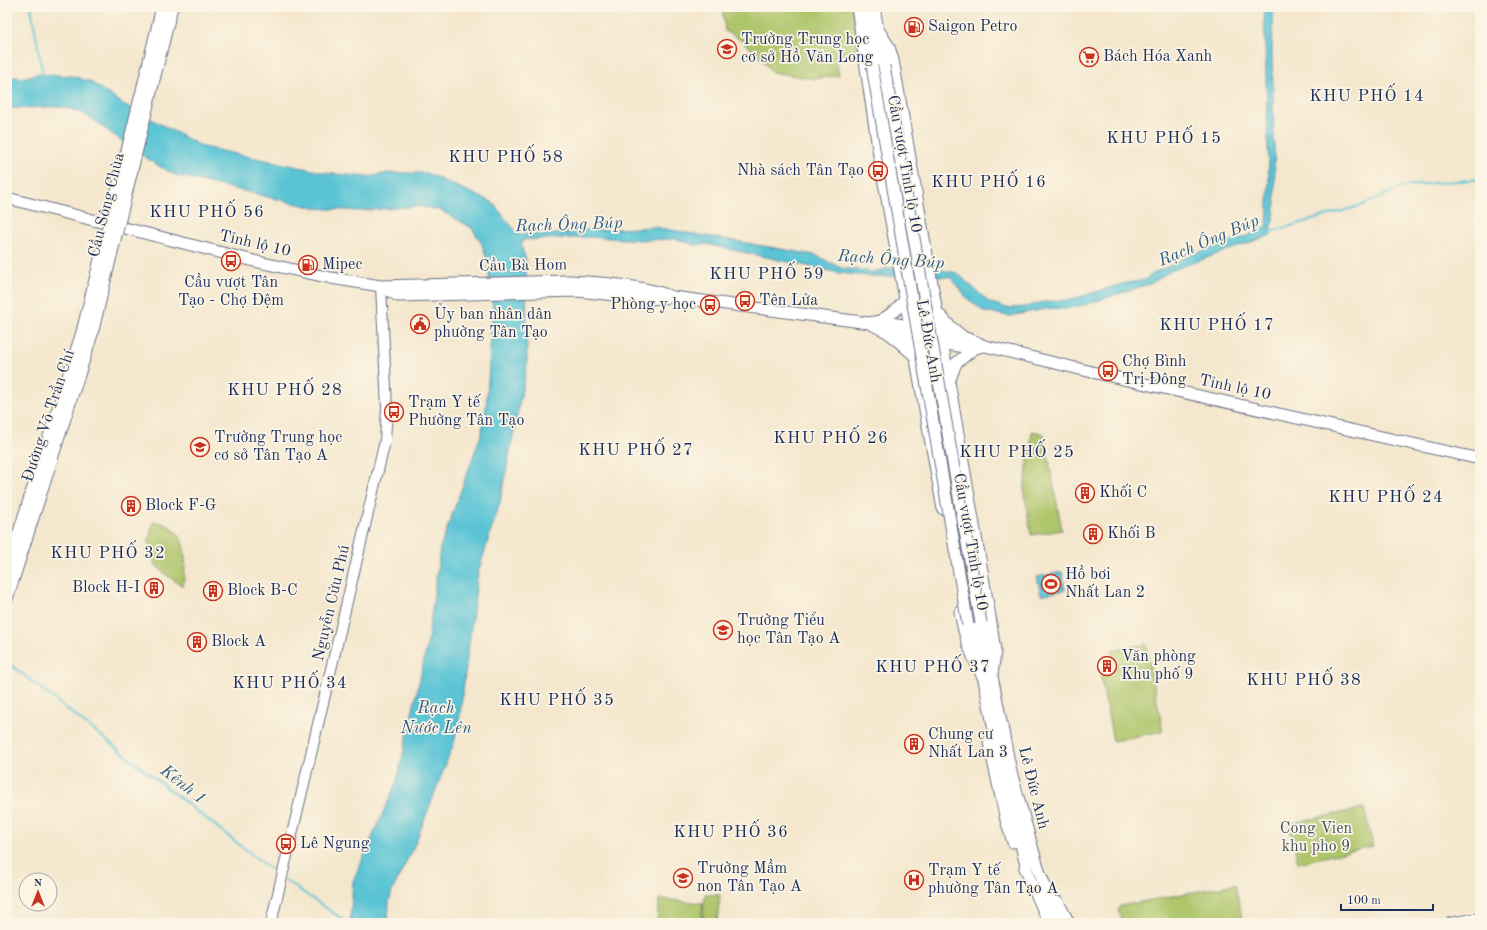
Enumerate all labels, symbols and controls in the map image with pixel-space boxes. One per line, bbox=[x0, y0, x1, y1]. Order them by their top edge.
fuel station icon: Saigon Petro bbox=[903, 16, 925, 38]
place label: Saigon Petro bbox=[928, 19, 1017, 35]
place label: Trường Trung học cơ sở Hồ Văn Long bbox=[741, 32, 874, 66]
school or university icon: Trường Trung học cơ sở Hồ Văn Long bbox=[716, 38, 738, 60]
supermarket icon: Bách Hóa Xanh bbox=[1078, 46, 1100, 68]
place label: Bách Hóa Xanh bbox=[1103, 49, 1213, 65]
district label: KHU PHỐ 14 bbox=[1309, 83, 1425, 105]
street label: Cầu vượt Tỉnh lộ 10 bbox=[884, 93, 927, 234]
district label: KHU PHỐ 15 bbox=[1106, 125, 1222, 147]
district label: KHU PHỐ 58 bbox=[448, 144, 564, 166]
street label: Cầu Sông Chùa bbox=[83, 150, 128, 259]
bus stop icon: Nhà sách Tân Tạo bbox=[867, 160, 889, 182]
place label: Nhà sách Tân Tạo bbox=[737, 163, 864, 179]
district label: KHU PHỐ 16 bbox=[931, 169, 1047, 191]
district label: KHU PHỐ 56 bbox=[149, 199, 265, 221]
water label: Rạch Ông Búp bbox=[1154, 209, 1262, 270]
water label: Rạch Ông Búp bbox=[514, 211, 623, 235]
street label: Tỉnh lộ 10 bbox=[218, 228, 292, 260]
water label: Rạch Ông Búp bbox=[836, 244, 945, 272]
bus stop icon: Cầu vượt Tân Tạo - Chợ Đệm bbox=[220, 250, 242, 272]
fuel station icon: Mipec bbox=[297, 254, 319, 276]
street label: Cầu Bà Hom bbox=[479, 254, 568, 275]
place label: Mipec bbox=[322, 257, 362, 273]
district label: KHU PHỐ 59 bbox=[709, 261, 825, 283]
place label: Cầu vượt Tân Tạo - Chợ Đệm bbox=[178, 272, 284, 309]
bus stop icon: Tên Lửa bbox=[734, 290, 756, 312]
place label: Tên Lửa bbox=[759, 293, 818, 309]
bus stop icon: Phòng y học bbox=[699, 294, 721, 316]
place label: Phòng y học bbox=[610, 297, 696, 313]
street label: Lê Đức Anh bbox=[913, 298, 943, 384]
place label: Ủy ban nhân dân phường Tân Tạo bbox=[434, 302, 552, 341]
district label: KHU PHỐ 17 bbox=[1159, 312, 1275, 334]
public building icon: Ủy ban nhân dân phường Tân Tạo bbox=[409, 313, 431, 335]
street label: Đường Võ Trần Chí bbox=[17, 346, 78, 484]
place label: Chợ Bình Trị Đông bbox=[1122, 354, 1187, 388]
bus stop icon: Chợ Bình Trị Đông bbox=[1097, 360, 1119, 382]
street label: Tỉnh lộ 10 bbox=[1198, 373, 1272, 403]
district label: KHU PHỐ 28 bbox=[227, 377, 343, 399]
place label: Trạm Y tế Phường Tân Tạo bbox=[408, 393, 524, 429]
bus stop icon: Trạm Y tế Phường Tân Tạo bbox=[383, 401, 405, 423]
district label: KHU PHỐ 26 bbox=[773, 425, 889, 447]
place label: Trường Trung học cơ sở Tân Tạo A bbox=[214, 430, 342, 464]
school or university icon: Trường Trung học cơ sở Tân Tạo A bbox=[189, 436, 211, 458]
district label: KHU PHỐ 27 bbox=[578, 437, 694, 459]
district label: KHU PHỐ 25 bbox=[959, 439, 1075, 461]
street label: Cầu vượt Tỉnh lộ 10 bbox=[950, 471, 993, 612]
building icon: Khối C bbox=[1074, 482, 1096, 504]
place label: Khối C bbox=[1099, 483, 1147, 501]
district label: KHU PHỐ 24 bbox=[1328, 484, 1444, 506]
building icon: Block F-G bbox=[120, 495, 142, 517]
place label: Block F-G bbox=[145, 498, 217, 514]
building icon: Khối B bbox=[1082, 523, 1104, 545]
place label: Khối B bbox=[1107, 524, 1156, 542]
district label: KHU PHỐ 32 bbox=[50, 540, 166, 562]
street label: Nguyễn Cửu Phú bbox=[308, 542, 353, 663]
place label: Hồ bơi Nhất Lan 2 bbox=[1065, 564, 1145, 601]
sports icon: Hồ bơi Nhất Lan 2 bbox=[1040, 573, 1062, 595]
building icon: Block H-I bbox=[143, 577, 165, 599]
place label: Block H-I bbox=[72, 580, 140, 596]
building icon: Block B-C bbox=[202, 580, 224, 602]
place label: Block B-C bbox=[227, 583, 298, 599]
place label: Trường Tiểu học Tân Tạo A bbox=[737, 611, 840, 647]
school or university icon: Trường Tiểu học Tân Tạo A bbox=[712, 619, 734, 641]
building icon: Block A bbox=[186, 631, 208, 653]
place label: Block A bbox=[211, 634, 266, 650]
place label: Văn phòng Khu phố 9 bbox=[1121, 649, 1196, 683]
district label: KHU PHỐ 37 bbox=[875, 654, 991, 676]
building icon: Văn phòng Khu phố 9 bbox=[1096, 655, 1118, 677]
district label: KHU PHỐ 38 bbox=[1246, 667, 1362, 689]
district label: KHU PHỐ 34 bbox=[232, 670, 348, 692]
district label: KHU PHỐ 35 bbox=[499, 687, 615, 709]
water label: Rạch Nước Lên bbox=[399, 700, 472, 737]
place label: Chung cư Nhất Lan 3 bbox=[928, 727, 1008, 761]
building icon: Chung cư Nhất Lan 3 bbox=[903, 733, 925, 755]
street label: Lê Đức Anh bbox=[1015, 745, 1051, 831]
water label: Kênh 1 bbox=[156, 761, 209, 808]
district label: KHU PHỐ 36 bbox=[673, 819, 789, 841]
park label: Cong Vien khu pho 9 bbox=[1280, 821, 1353, 855]
bus stop icon: Lê Ngung bbox=[275, 833, 297, 855]
place label: Lê Ngung bbox=[300, 836, 370, 852]
place label: Trường Mầm non Tân Tạo A bbox=[697, 858, 802, 895]
place label: Trạm Y tế phường Tân Tạo A bbox=[928, 861, 1059, 897]
school or university icon: Trường Mầm non Tân Tạo A bbox=[672, 867, 694, 889]
hospital icon: Trạm Y tế phường Tân Tạo A bbox=[903, 869, 925, 891]
north arrow bbox=[18, 872, 58, 912]
text: N bbox=[34, 878, 43, 889]
scale bar bbox=[1341, 886, 1433, 912]
text: 100 m bbox=[1347, 895, 1381, 907]

